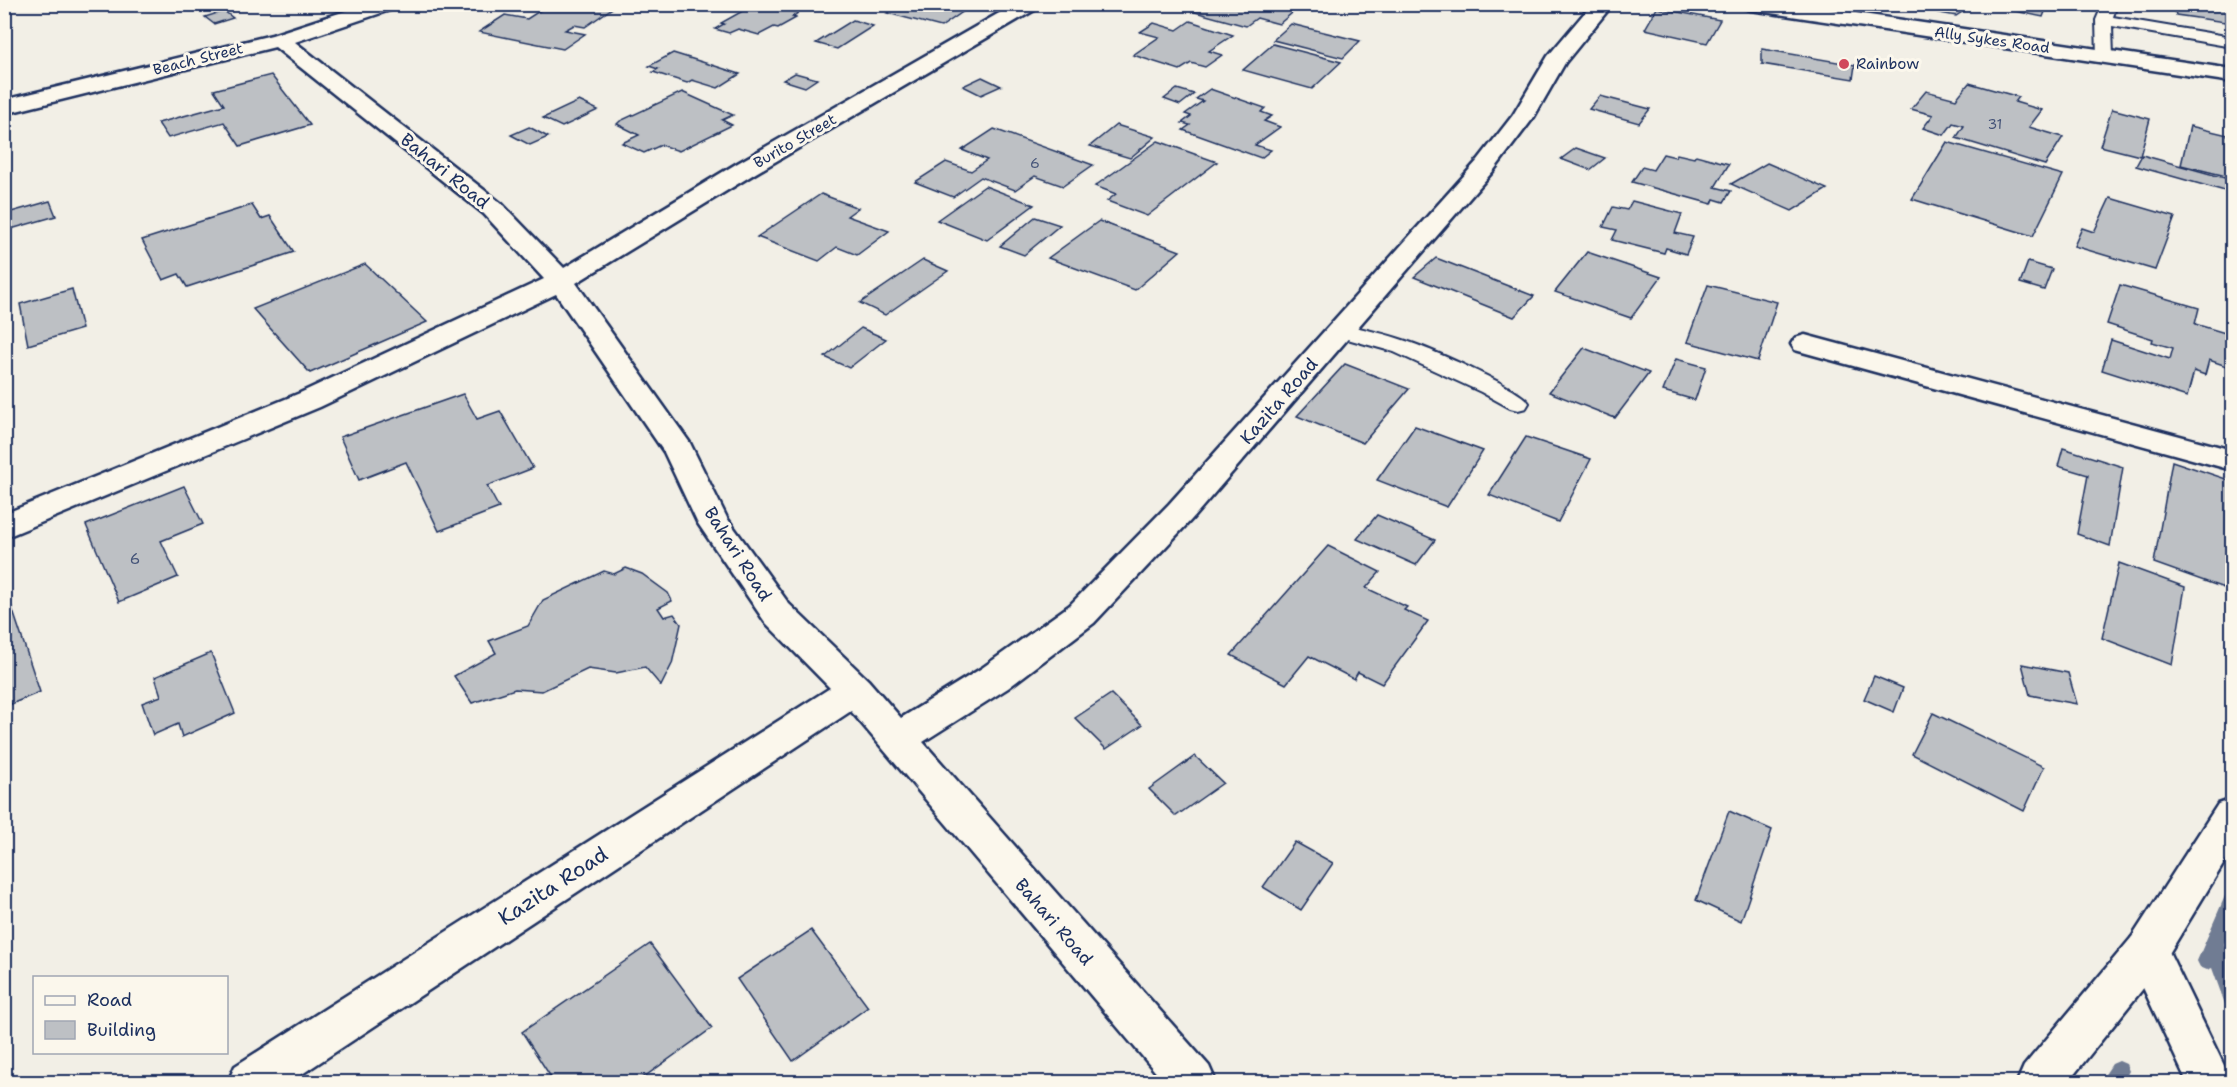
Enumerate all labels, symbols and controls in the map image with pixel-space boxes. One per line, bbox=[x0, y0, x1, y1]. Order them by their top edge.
street label: Ally Sykes Road bbox=[1933, 22, 2051, 58]
street label: Beach Street bbox=[151, 38, 245, 80]
place label: Rainbow bbox=[1856, 54, 1919, 74]
marker: Rainbow bbox=[1837, 57, 1851, 71]
street label: Burito Street bbox=[750, 109, 840, 173]
house number: 31 bbox=[1988, 115, 2002, 133]
street label: Bahari Road bbox=[396, 128, 494, 214]
house number: 6 bbox=[1030, 154, 1040, 172]
street label: Kazita Road bbox=[1235, 353, 1323, 449]
street label: Bahari Road bbox=[699, 502, 777, 606]
house number: 6 bbox=[130, 549, 140, 569]
street label: Kazita Road bbox=[493, 840, 613, 932]
street label: Bahari Road bbox=[1010, 873, 1098, 971]
legend bbox=[33, 976, 228, 1054]
text: Road bbox=[87, 988, 132, 1012]
text: Building bbox=[87, 1018, 156, 1042]

